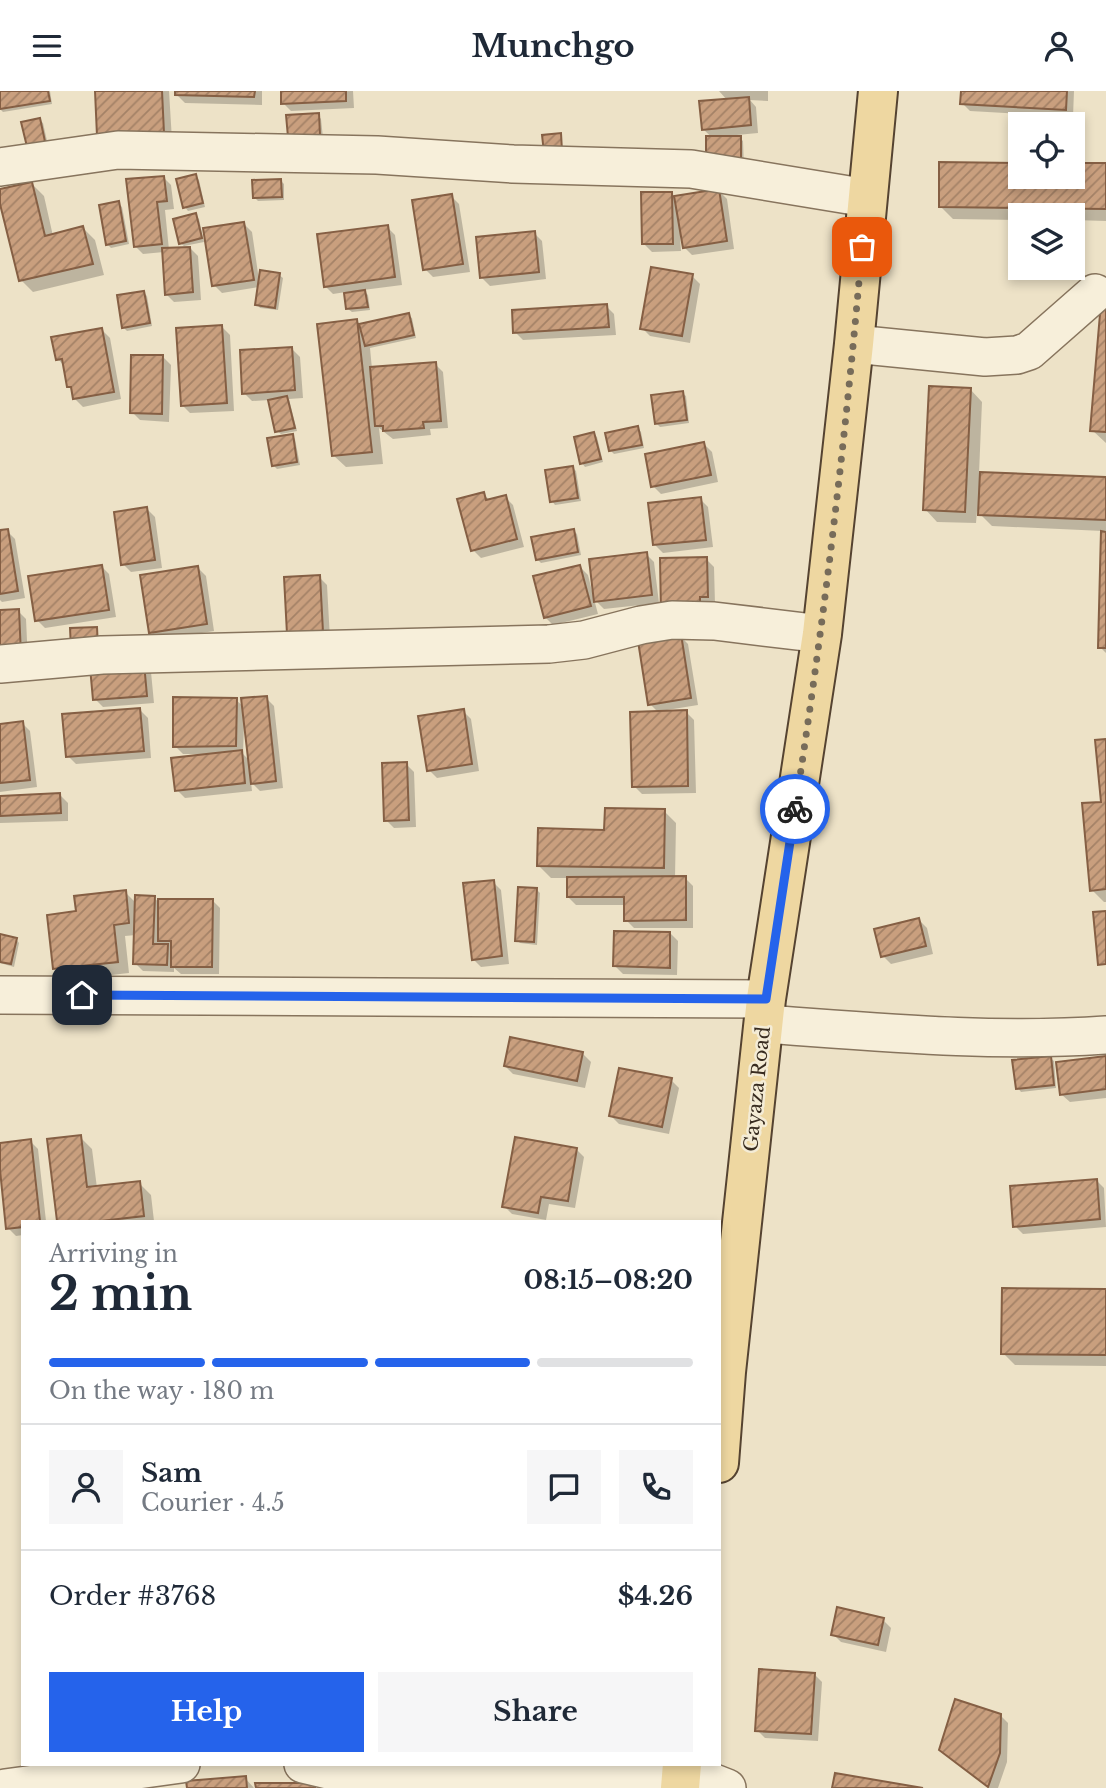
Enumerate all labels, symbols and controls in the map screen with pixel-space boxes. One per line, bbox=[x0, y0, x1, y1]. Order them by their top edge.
text: Munchgo bbox=[471, 26, 635, 66]
icon: menu bbox=[28, 27, 66, 65]
icon: person bbox=[1040, 27, 1078, 65]
map controls bbox=[1008, 112, 1085, 280]
button: locate bbox=[1008, 112, 1085, 189]
button: layers bbox=[1008, 203, 1085, 280]
pin bbox=[832, 217, 892, 277]
icon: bag bbox=[843, 228, 881, 266]
courier bbox=[760, 774, 830, 844]
icon: bike bbox=[776, 790, 814, 828]
pin bbox=[52, 965, 112, 1025]
icon: home bbox=[63, 976, 101, 1014]
street label: Gayaza Road bbox=[739, 1025, 775, 1153]
text: Arriving in bbox=[49, 1240, 178, 1268]
text: 08:15–08:20 bbox=[524, 1264, 693, 1296]
text: 2 min bbox=[49, 1265, 192, 1322]
text: On the way · 180 m bbox=[49, 1377, 274, 1405]
button: person bbox=[49, 1450, 123, 1524]
button: chat bbox=[527, 1450, 601, 1524]
button: phone bbox=[619, 1450, 693, 1524]
text: Sam bbox=[141, 1457, 202, 1489]
text: Courier · 4.5 bbox=[141, 1489, 285, 1517]
text: Order #3768 bbox=[49, 1580, 216, 1612]
text: $4.26 bbox=[618, 1580, 693, 1612]
button: Help bbox=[49, 1672, 364, 1752]
button: Share bbox=[378, 1672, 693, 1752]

